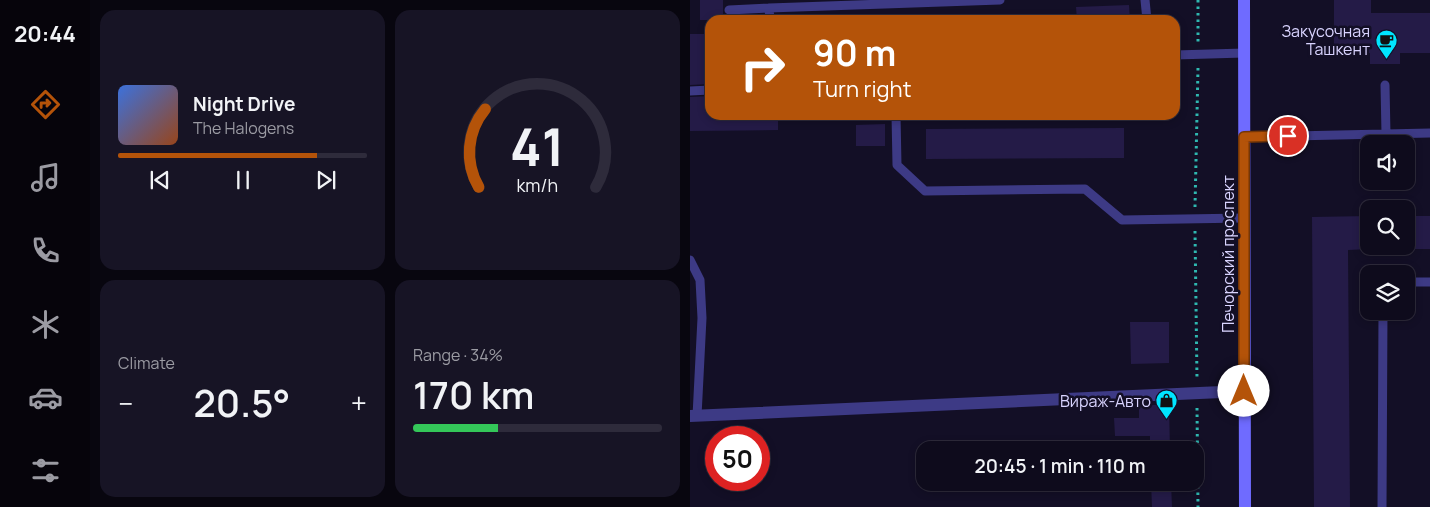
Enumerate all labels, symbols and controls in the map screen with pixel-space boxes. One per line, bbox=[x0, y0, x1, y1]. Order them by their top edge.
text: 20:44 bbox=[14, 19, 76, 49]
place label: Закусочная Ташкент bbox=[1282, 20, 1370, 60]
cafe icon: Закусочная Ташкент bbox=[1374, 28, 1398, 59]
text: 90 m bbox=[813, 29, 896, 77]
icon: right bbox=[730, 35, 795, 100]
text: Turn right bbox=[813, 74, 911, 104]
icon: directions bbox=[28, 87, 63, 122]
text: Night Drive bbox=[193, 91, 295, 117]
text: 41 bbox=[510, 111, 565, 182]
pin bbox=[1267, 115, 1309, 157]
text: The Halogens bbox=[193, 117, 294, 139]
icon: arrive bbox=[1274, 122, 1302, 150]
map controls bbox=[1360, 135, 1415, 320]
button: sound bbox=[1360, 135, 1415, 190]
icon: music bbox=[28, 160, 63, 195]
icon: previous bbox=[146, 166, 174, 194]
icon: pause bbox=[229, 166, 257, 194]
icon: next bbox=[312, 166, 340, 194]
text: km/h bbox=[517, 173, 558, 197]
street label: Печорский проспект bbox=[1217, 175, 1239, 333]
button: search bbox=[1360, 200, 1415, 255]
icon: phone bbox=[28, 233, 63, 268]
button: layers bbox=[1360, 265, 1415, 320]
icon: climate bbox=[28, 307, 63, 342]
text: Range · 34% bbox=[413, 344, 503, 366]
text: Climate bbox=[118, 352, 175, 374]
position arrow bbox=[1217, 364, 1269, 416]
text: 170 km bbox=[413, 368, 534, 420]
text: 20.5° bbox=[194, 376, 290, 428]
icon: car bbox=[28, 380, 63, 415]
text: − bbox=[118, 384, 133, 422]
text: + bbox=[351, 384, 367, 422]
shop icon: Вираж-Авто bbox=[1155, 389, 1179, 420]
place label: Вираж-Авто bbox=[1060, 390, 1151, 412]
speed limit sign: 50 bbox=[705, 426, 770, 491]
icon: filters bbox=[28, 453, 63, 488]
text: 20:45 · 1 min · 110 m bbox=[974, 453, 1146, 479]

